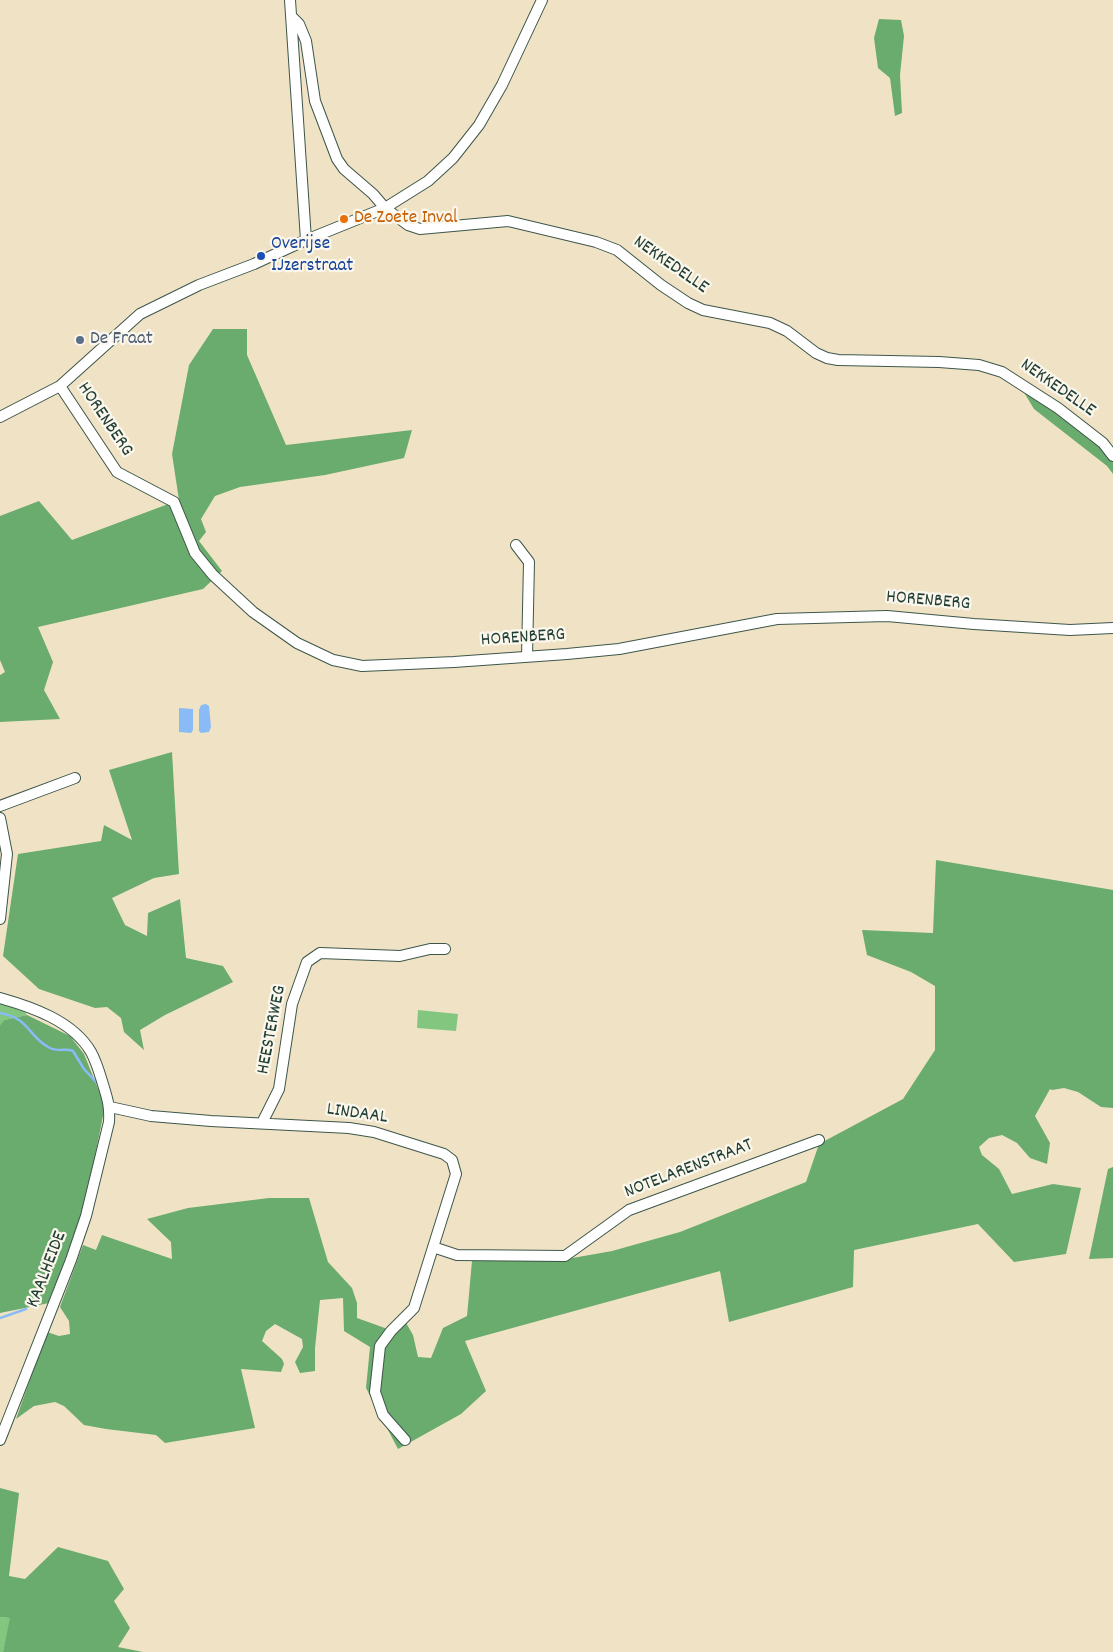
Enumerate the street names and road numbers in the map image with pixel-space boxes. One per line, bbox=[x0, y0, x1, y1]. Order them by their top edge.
street label: NEKKEDELLE bbox=[628, 232, 712, 300]
street label: NEKKEDELLE bbox=[1015, 355, 1099, 423]
street label: HORENBERG bbox=[71, 379, 137, 461]
street label: HORENBERG bbox=[885, 587, 971, 617]
street label: HORENBERG bbox=[480, 625, 566, 653]
street label: HEESTERWEG bbox=[253, 984, 293, 1076]
street label: LINDAAL bbox=[325, 1099, 389, 1131]
street label: NOTELARENSTRAAT bbox=[622, 1135, 756, 1205]
street label: KAALHEIDE bbox=[23, 1229, 73, 1311]

